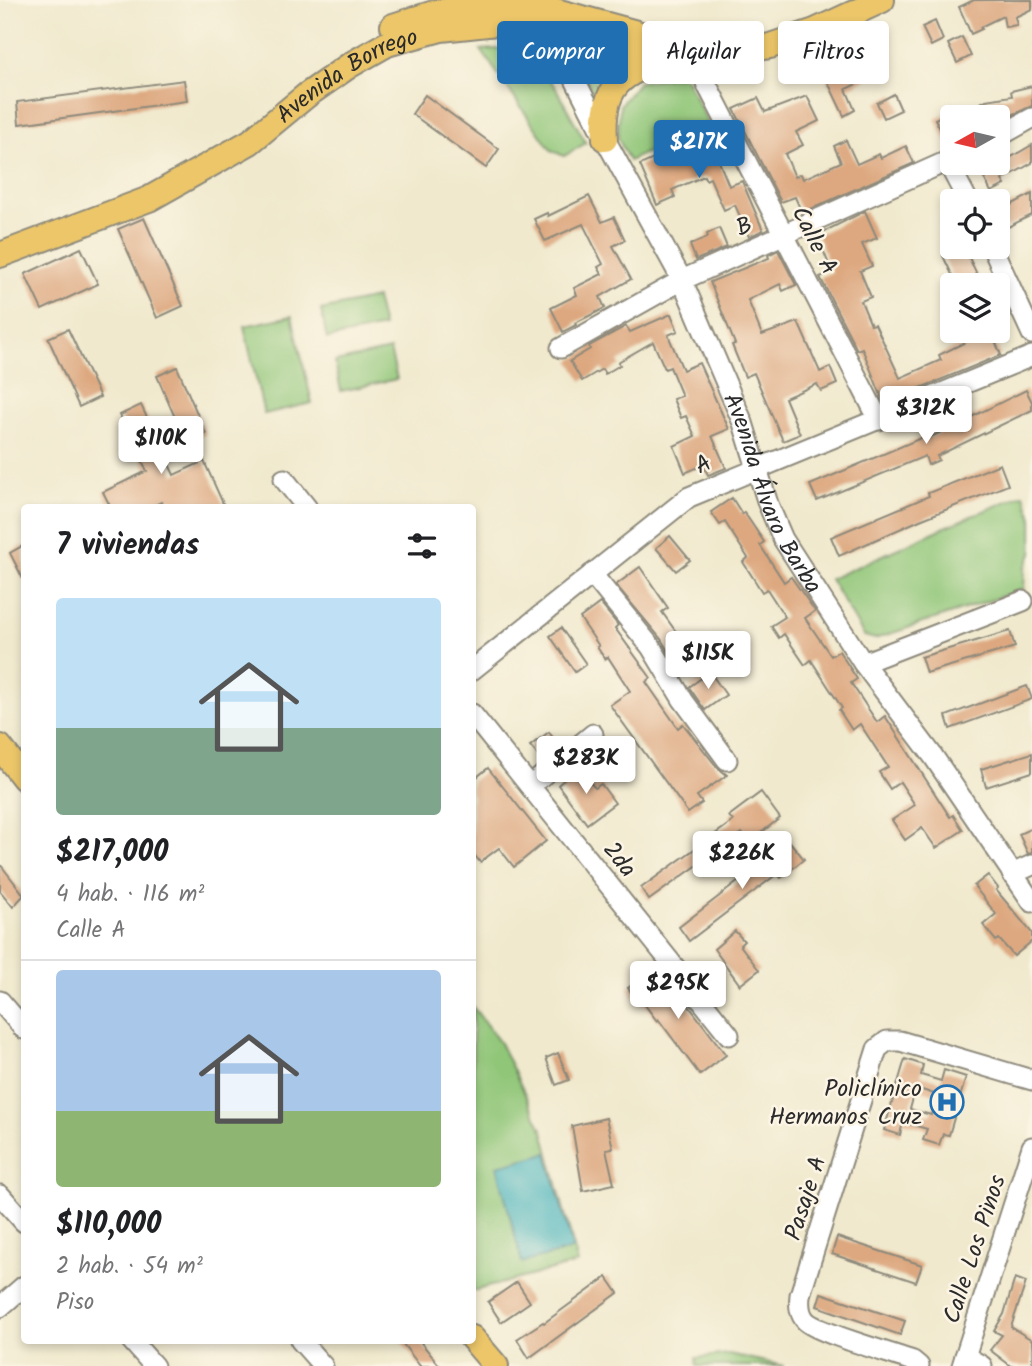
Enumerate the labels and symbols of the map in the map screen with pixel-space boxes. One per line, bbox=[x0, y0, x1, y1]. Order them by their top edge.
street label: Avenida Borrego bbox=[268, 18, 423, 134]
north arrow bbox=[940, 105, 1010, 175]
pin: $217K bbox=[650, 120, 748, 180]
street label: Calle A bbox=[780, 200, 847, 282]
street label: B bbox=[730, 206, 759, 248]
pin: $312K bbox=[877, 386, 975, 446]
street label: Avenida Álvaro Barba bbox=[711, 387, 831, 602]
pin: $110K bbox=[112, 416, 210, 476]
street label: A bbox=[689, 445, 718, 486]
pin: $115K bbox=[659, 632, 757, 691]
pin: $283K bbox=[537, 736, 635, 796]
pin: $226K bbox=[693, 832, 791, 891]
street label: 2da bbox=[592, 833, 646, 887]
pin: $295K bbox=[629, 962, 727, 1021]
place label: Policlínico Hermanos Cruz bbox=[769, 1070, 922, 1137]
hospital icon: Policlínico Hermanos Cruz bbox=[928, 1083, 966, 1121]
street label: Pasaje A bbox=[774, 1151, 838, 1246]
street label: Calle Los Pinos bbox=[933, 1170, 1018, 1329]

